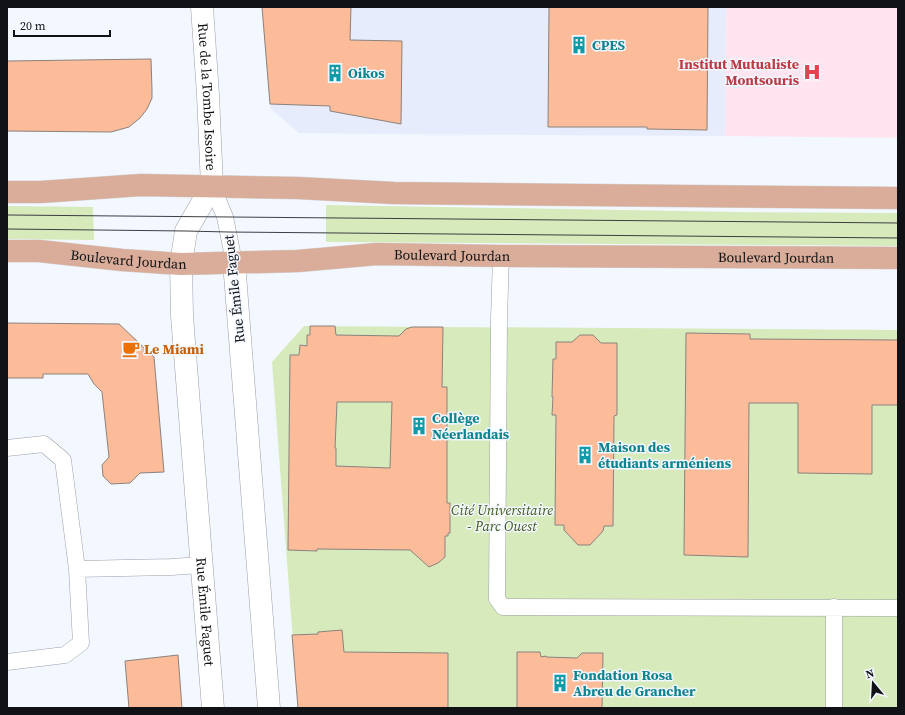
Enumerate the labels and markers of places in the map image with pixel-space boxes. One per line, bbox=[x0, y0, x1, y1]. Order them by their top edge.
building icon: CPES bbox=[569, 35, 589, 55]
place label: CPES bbox=[592, 35, 625, 55]
place label: Institut Mutualiste Montsouris bbox=[679, 54, 800, 90]
hospital icon: Institut Mutualiste Montsouris bbox=[802, 62, 822, 82]
building icon: Oikos bbox=[325, 63, 345, 83]
place label: Oikos bbox=[348, 63, 385, 83]
cafe icon: Le Miami bbox=[121, 339, 141, 359]
place label: Le Miami bbox=[144, 339, 204, 359]
place label: Collège Néerlandais bbox=[432, 408, 510, 444]
building icon: Collège Néerlandais bbox=[409, 416, 429, 436]
place label: Maison des étudiants arméniens bbox=[598, 437, 732, 473]
building icon: Maison des étudiants arméniens bbox=[575, 445, 595, 465]
place label: Fondation Rosa Abreu de Grancher bbox=[573, 665, 696, 701]
building icon: Fondation Rosa Abreu de Grancher bbox=[550, 673, 570, 693]

